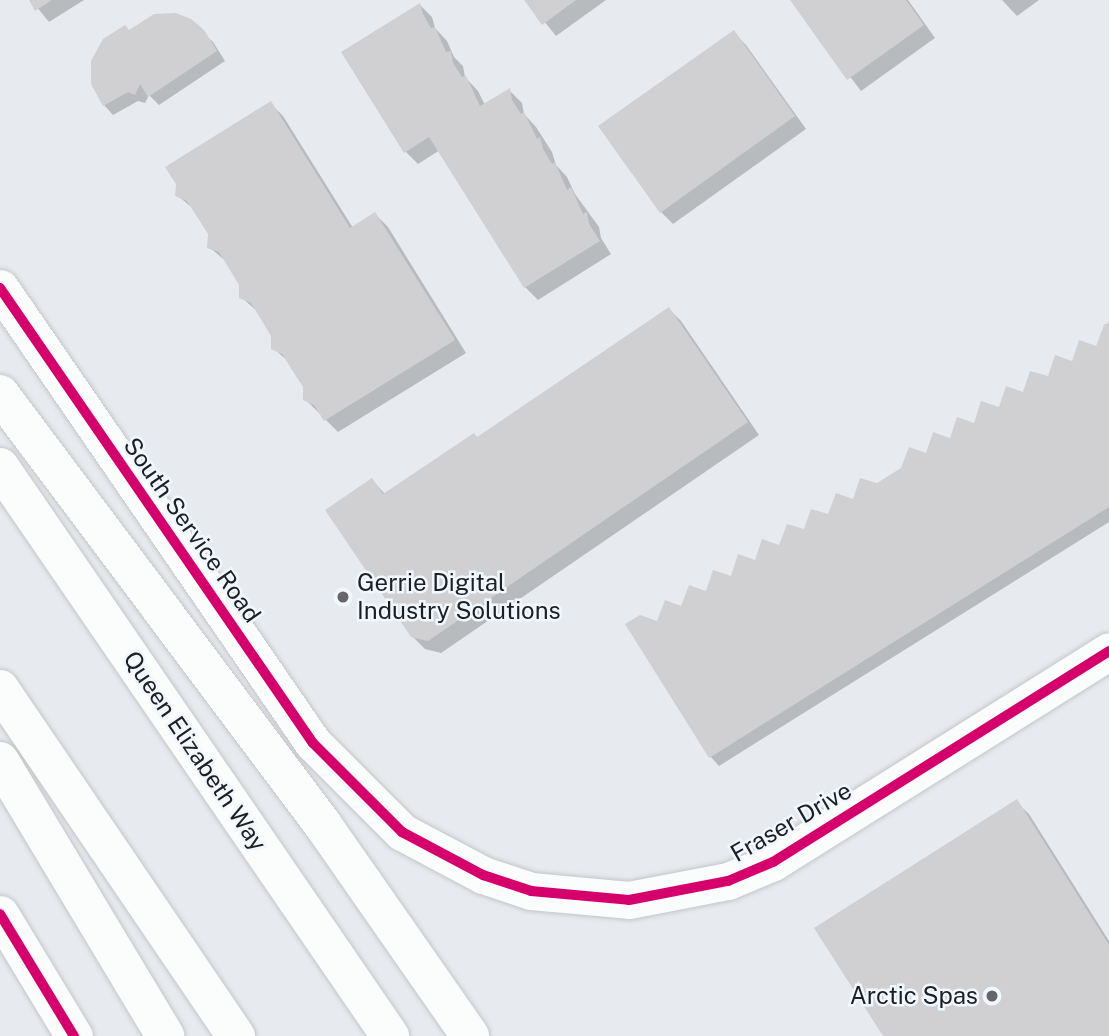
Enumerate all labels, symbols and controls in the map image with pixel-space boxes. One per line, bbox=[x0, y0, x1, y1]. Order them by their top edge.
street label: South Service Road bbox=[117, 432, 267, 628]
place label: Gerrie Digital Industry Solutions bbox=[357, 569, 561, 625]
marker: Gerrie Digital Industry Solutions bbox=[335, 589, 351, 605]
street label: Queen Elizabeth Way bbox=[117, 645, 273, 857]
street label: Fraser Drive bbox=[725, 776, 857, 868]
place label: Arctic Spas bbox=[850, 982, 978, 1010]
marker: Arctic Spas bbox=[984, 988, 1000, 1004]

